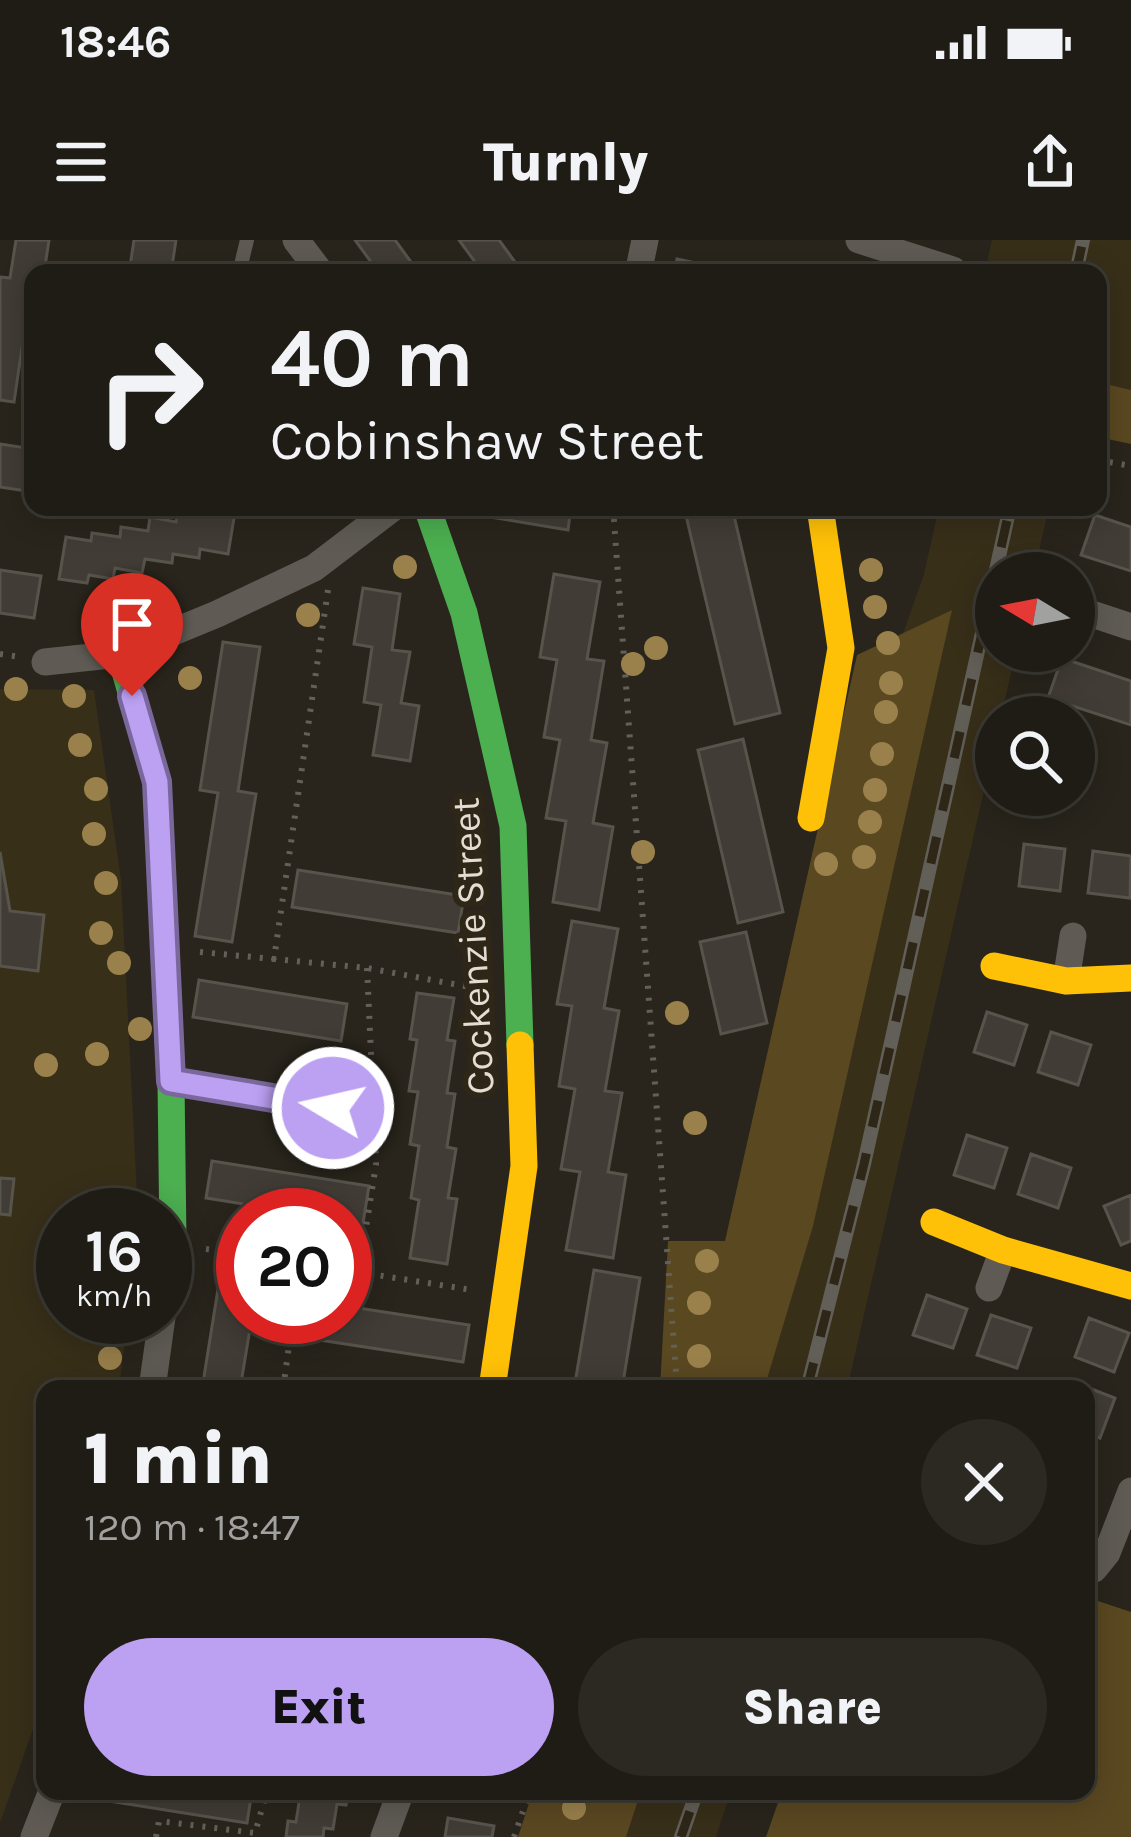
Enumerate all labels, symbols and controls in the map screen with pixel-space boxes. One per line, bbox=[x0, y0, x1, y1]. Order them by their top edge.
text: 18:46 bbox=[60, 16, 171, 68]
icon: menu bbox=[48, 129, 114, 195]
icon: share bbox=[1017, 129, 1083, 195]
text: Turnly bbox=[483, 130, 648, 194]
text: 40 m bbox=[270, 309, 474, 407]
icon: right bbox=[72, 312, 228, 468]
text: Cobinshaw Street bbox=[270, 409, 704, 473]
north arrow bbox=[975, 552, 1095, 672]
map controls bbox=[975, 552, 1095, 816]
pin bbox=[81, 573, 183, 696]
icon: arrive bbox=[99, 591, 165, 657]
button: search bbox=[975, 696, 1095, 816]
street label: Cockenzie Street bbox=[442, 796, 504, 1096]
position arrow bbox=[270, 1045, 396, 1171]
speed limit sign: 20 bbox=[216, 1188, 372, 1344]
text: 16 bbox=[85, 1216, 143, 1286]
text: km/h bbox=[76, 1278, 152, 1314]
text: 1 min bbox=[84, 1417, 273, 1501]
button: close bbox=[921, 1419, 1047, 1545]
text: 120 m · 18:47 bbox=[84, 1504, 300, 1550]
button: Exit bbox=[84, 1638, 554, 1776]
button: Share bbox=[578, 1638, 1047, 1776]

